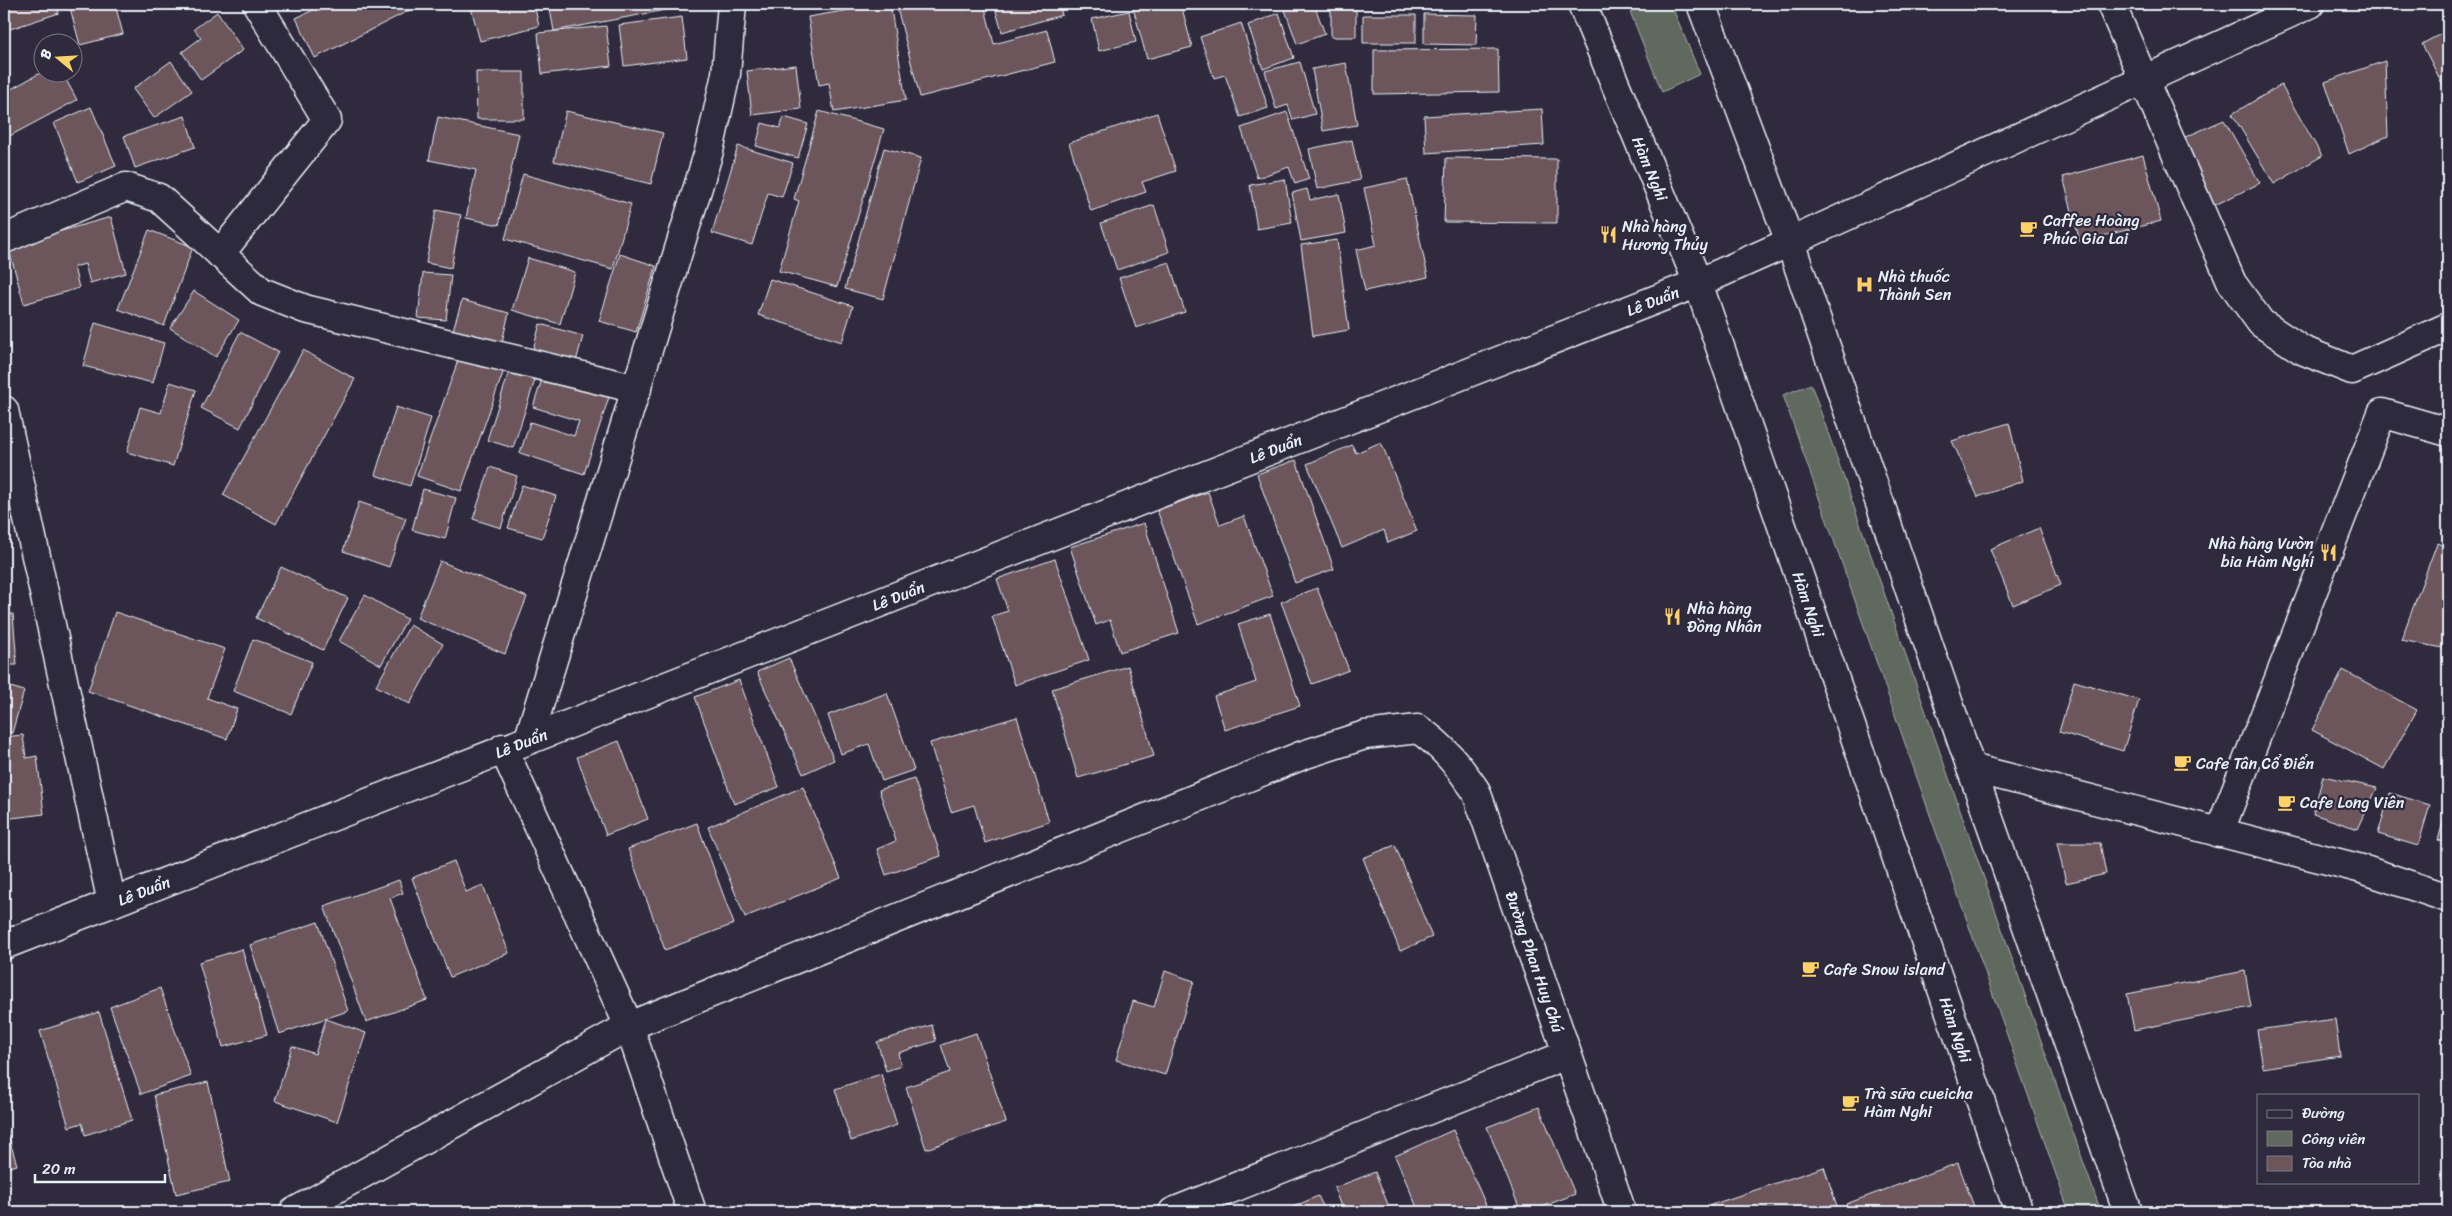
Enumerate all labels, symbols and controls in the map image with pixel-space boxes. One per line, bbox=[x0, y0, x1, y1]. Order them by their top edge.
north arrow bbox=[32, 32, 82, 82]
text: B bbox=[33, 46, 59, 62]
street label: Hàm Nghi bbox=[1624, 131, 1677, 206]
place label: Caffee Hoàng Phúc Gia Lai bbox=[2043, 206, 2139, 253]
place label: Nhà hàng Hương Thủy bbox=[1622, 212, 1708, 259]
cafe icon: Caffee Hoàng Phúc Gia Lai bbox=[2019, 219, 2039, 239]
restaurant icon: Nhà hàng Hương Thủy bbox=[1598, 225, 1618, 245]
place label: Nhà thuốc Thành Sen bbox=[1878, 262, 1952, 309]
hospital icon: Nhà thuốc Thành Sen bbox=[1854, 275, 1874, 295]
street label: Lê Duẩn bbox=[1622, 277, 1684, 324]
street label: Lê Duẩn bbox=[1245, 425, 1306, 472]
place label: Nhà hàng Vườn bia Hàm Nghi bbox=[2208, 529, 2315, 576]
restaurant icon: Nhà hàng Vườn bia Hàm Nghi bbox=[2318, 542, 2338, 562]
street label: Hàm Nghi bbox=[1784, 567, 1834, 642]
street label: Lê Duẩn bbox=[867, 572, 929, 619]
place label: Nhà hàng Đồng Nhân bbox=[1687, 594, 1762, 641]
restaurant icon: Nhà hàng Đồng Nhân bbox=[1663, 607, 1683, 627]
street label: Lê Duẩn bbox=[490, 719, 552, 766]
place label: Cafe Tân Cổ Điển bbox=[2196, 749, 2314, 778]
cafe icon: Cafe Tân Cổ Điển bbox=[2172, 753, 2192, 773]
place label: Cafe Long Viên bbox=[2300, 788, 2405, 817]
cafe icon: Cafe Long Viên bbox=[2276, 792, 2296, 812]
street label: Lê Duẩn bbox=[113, 867, 175, 914]
street label: Đường Phan Huy Chú bbox=[1497, 887, 1573, 1036]
place label: Cafe Snow island bbox=[1824, 955, 1946, 984]
cafe icon: Cafe Snow island bbox=[1800, 959, 1820, 979]
street label: Hàm Nghi bbox=[1931, 993, 1981, 1067]
place label: Trà sữa cueicha Hàm Nghi bbox=[1864, 1079, 1974, 1126]
cafe icon: Trà sữa cueicha Hàm Nghi bbox=[1840, 1092, 1860, 1112]
legend bbox=[2257, 1094, 2420, 1184]
text: Đường bbox=[2302, 1100, 2345, 1126]
text: Công viên bbox=[2302, 1126, 2365, 1152]
text: Tòa nhà bbox=[2302, 1150, 2352, 1176]
scale bar bbox=[35, 1151, 165, 1183]
text: 20 m bbox=[42, 1156, 76, 1182]

